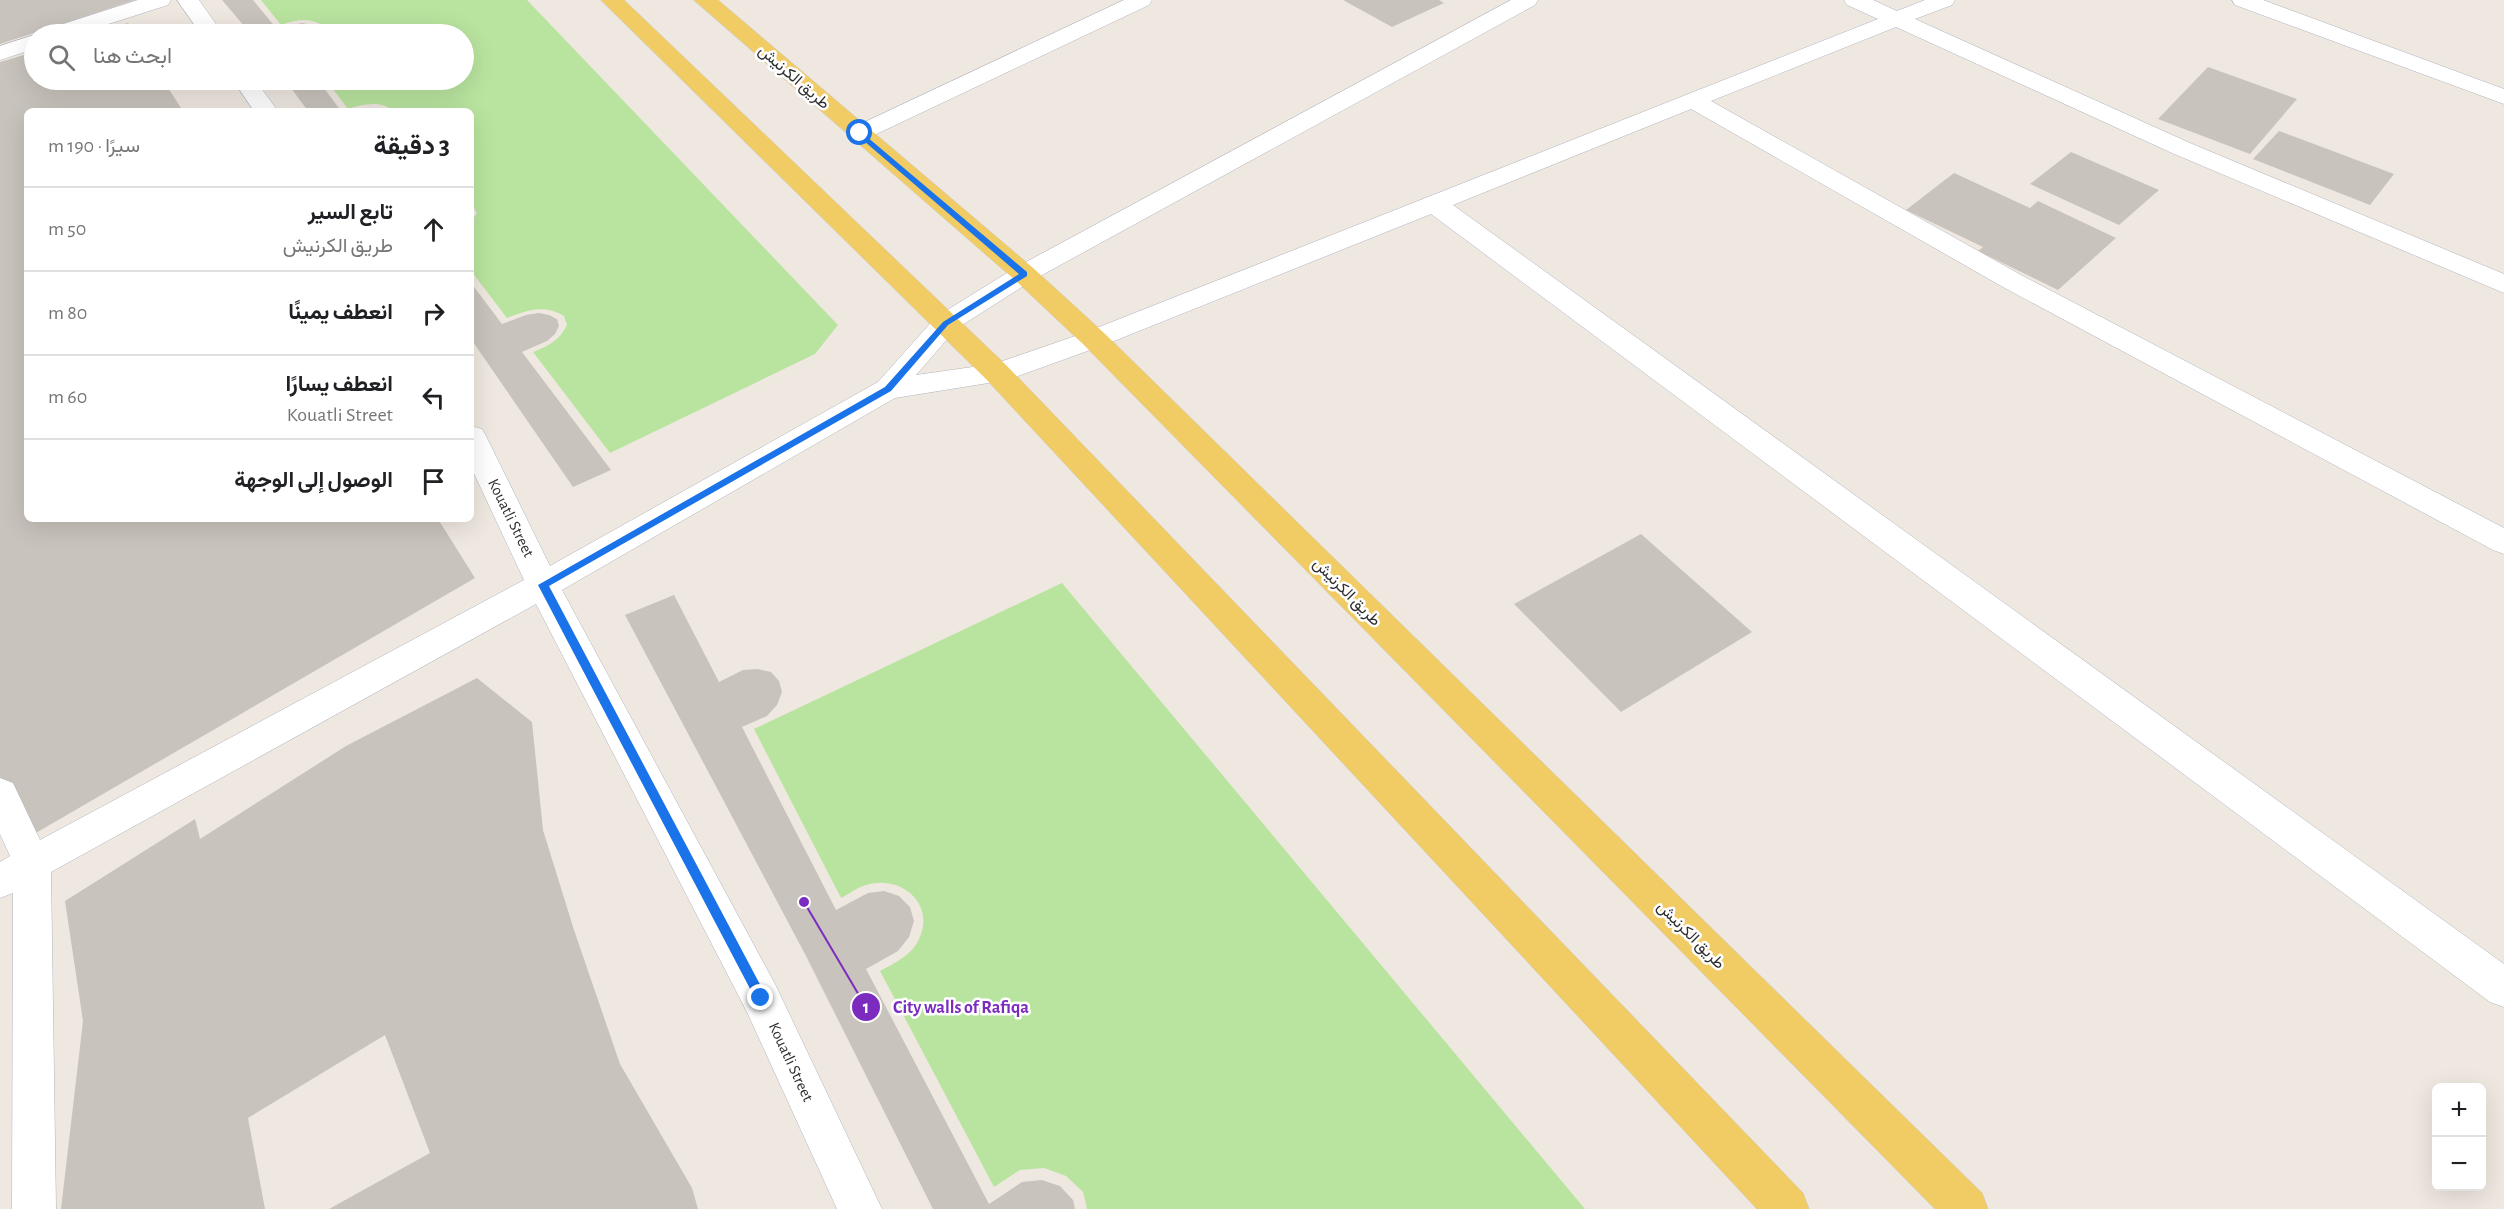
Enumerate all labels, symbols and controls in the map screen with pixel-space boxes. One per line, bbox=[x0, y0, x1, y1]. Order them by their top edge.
search box bbox=[24, 24, 474, 90]
icon: search bbox=[45, 41, 78, 74]
street label: طريق الكرنيش bbox=[754, 42, 833, 114]
text: ابحث هنا bbox=[93, 45, 172, 67]
route start bbox=[846, 119, 872, 145]
text: 3 دقيقة bbox=[374, 133, 450, 159]
text: سيرًا · 190 m bbox=[48, 136, 140, 156]
text: تابع السير bbox=[308, 201, 393, 223]
icon: ahead bbox=[417, 213, 450, 246]
text: 50 m bbox=[48, 219, 86, 239]
text: طريق الكرنيش bbox=[283, 236, 393, 256]
icon: right bbox=[417, 297, 450, 330]
text: انعطف يمينًا bbox=[288, 301, 393, 323]
text: 80 m bbox=[48, 303, 87, 323]
text: انعطف يسارًا bbox=[286, 373, 393, 395]
icon: left bbox=[417, 381, 450, 414]
text: 60 m bbox=[48, 387, 87, 407]
text: Kouatli Street bbox=[287, 405, 393, 425]
icon: arrive bbox=[417, 465, 450, 498]
text: الوصول إلى الوجهة bbox=[234, 469, 393, 491]
street label: Kouatli Street bbox=[485, 476, 537, 560]
street label: طريق الكرنيش bbox=[1309, 555, 1384, 630]
street label: طريق الكرنيش bbox=[1653, 898, 1728, 973]
route end bbox=[747, 984, 773, 1010]
callout: City walls of Rafiqa bbox=[851, 989, 1041, 1025]
text: 1 bbox=[863, 999, 869, 1017]
text: City walls of Rafiqa bbox=[893, 999, 1029, 1017]
street label: Kouatli Street bbox=[766, 1020, 816, 1104]
map controls bbox=[2432, 1083, 2486, 1191]
button: + bbox=[2432, 1083, 2486, 1137]
button: − bbox=[2432, 1137, 2486, 1191]

